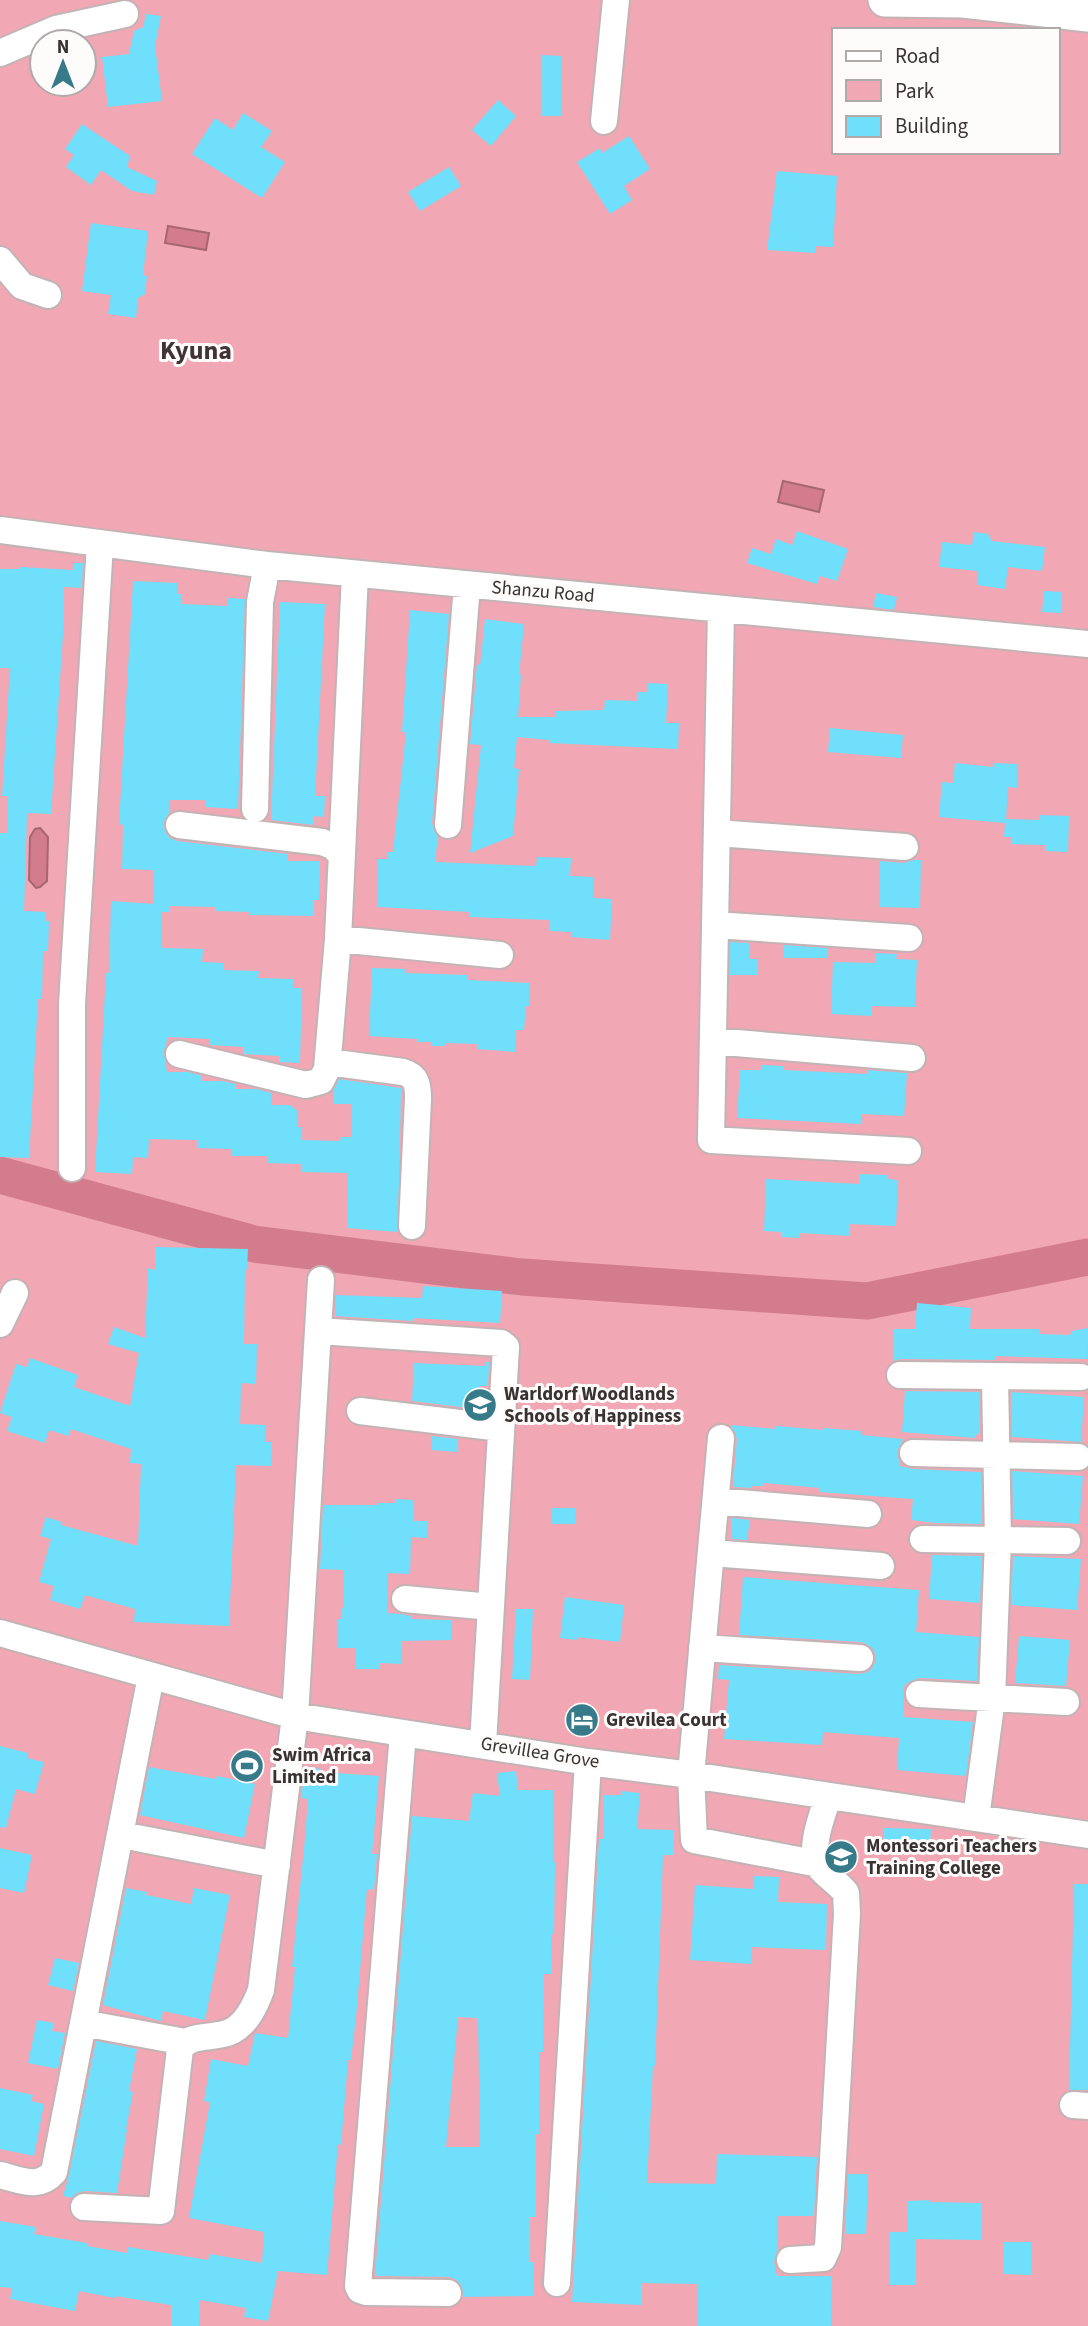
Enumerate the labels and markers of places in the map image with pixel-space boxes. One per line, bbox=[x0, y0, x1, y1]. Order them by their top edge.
place label: Warldorf Woodlands Schools of Happiness bbox=[504, 1381, 681, 1430]
school or university icon: Warldorf Woodlands Schools of Happiness bbox=[461, 1386, 499, 1424]
hotel icon: Grevilea Court bbox=[563, 1701, 601, 1739]
place label: Grevilea Court bbox=[606, 1707, 727, 1734]
place label: Swim Africa Limited bbox=[272, 1742, 371, 1791]
sports icon: Swim Africa Limited bbox=[228, 1747, 266, 1785]
place label: Montessori Teachers Training College bbox=[866, 1833, 1037, 1882]
school or university icon: Montessori Teachers Training College bbox=[822, 1838, 860, 1876]

